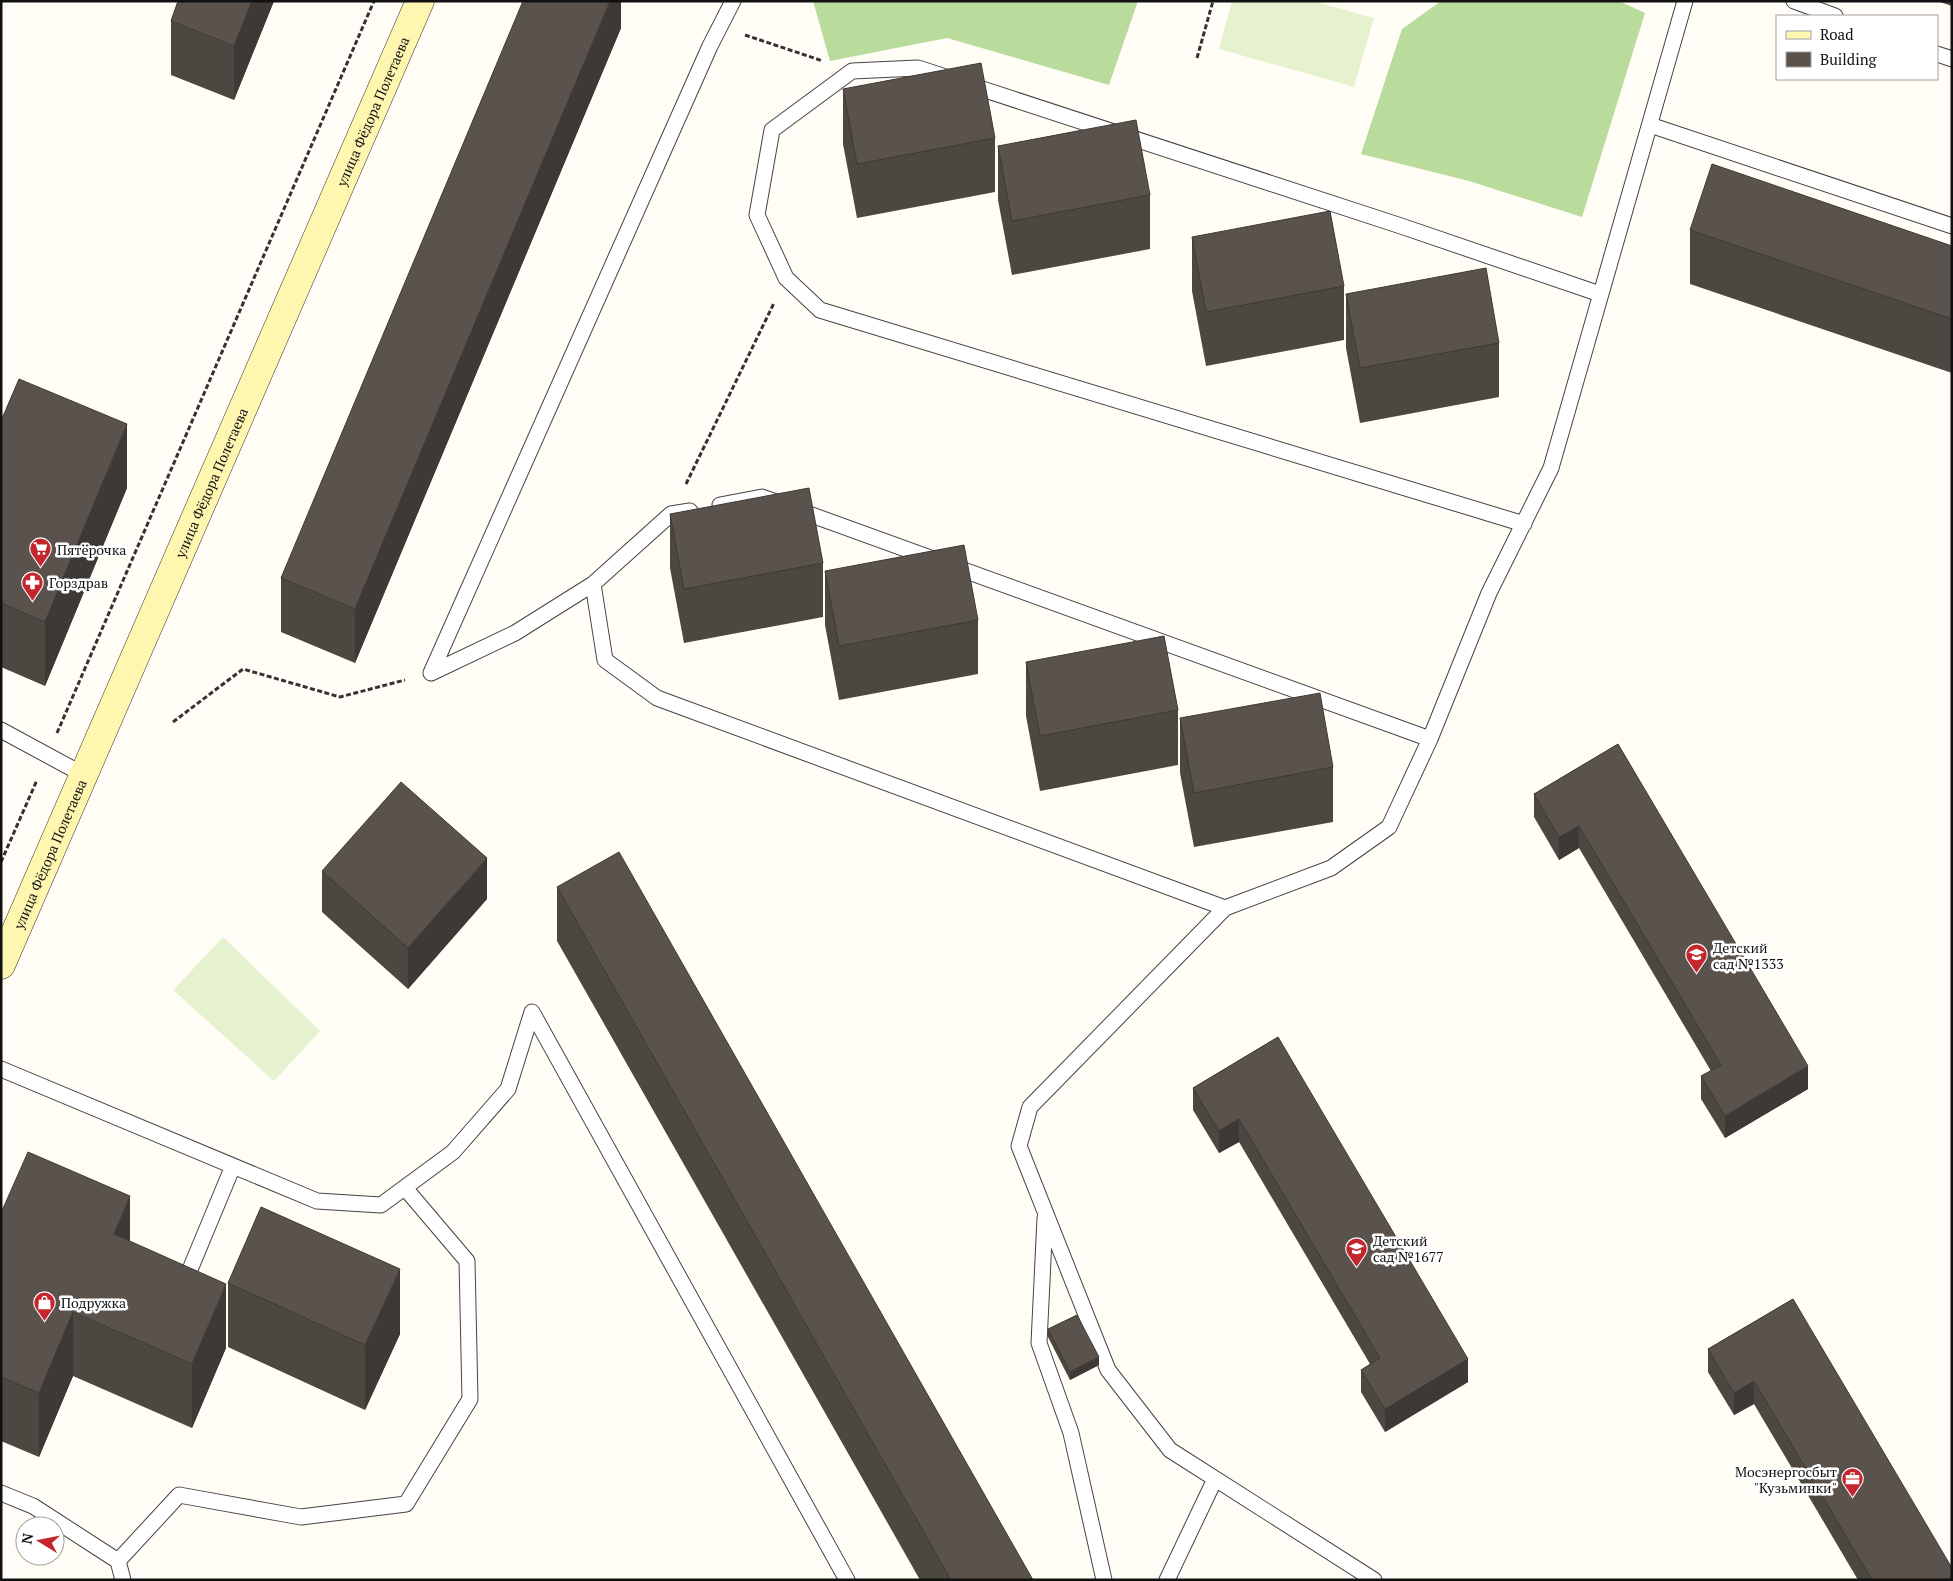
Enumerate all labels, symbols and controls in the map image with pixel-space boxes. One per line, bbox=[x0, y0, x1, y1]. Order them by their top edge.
legend bbox=[1776, 15, 1938, 80]
text: Road bbox=[1820, 24, 1853, 44]
street label: улица Фёдора Полетаева bbox=[331, 33, 413, 190]
text: Building bbox=[1820, 49, 1878, 69]
street label: улица Фёдора Полетаева bbox=[169, 405, 252, 561]
supermarket icon: Пятёрочка bbox=[29, 537, 53, 568]
place label: Пятёрочка bbox=[57, 540, 126, 559]
pharmacy icon: Горздрав bbox=[21, 570, 45, 601]
place label: Горздрав bbox=[49, 573, 108, 592]
street label: улица Фёдора Полетаева bbox=[8, 776, 90, 933]
place label: Детский сад №1333 bbox=[1713, 938, 1784, 973]
school or university icon: Детский сад №1333 bbox=[1685, 943, 1709, 974]
place label: Детский сад №1677 bbox=[1373, 1231, 1444, 1266]
school or university icon: Детский сад №1677 bbox=[1345, 1236, 1369, 1267]
shop icon: Подружка bbox=[33, 1290, 57, 1321]
place label: Подружка bbox=[61, 1293, 126, 1312]
place label: Мосэнергосбыт "Кузьминки" bbox=[1735, 1462, 1837, 1497]
office icon: Мосэнергосбыт "Кузьминки" bbox=[1841, 1467, 1865, 1498]
north arrow bbox=[15, 1516, 65, 1566]
text: N bbox=[16, 1531, 37, 1546]

